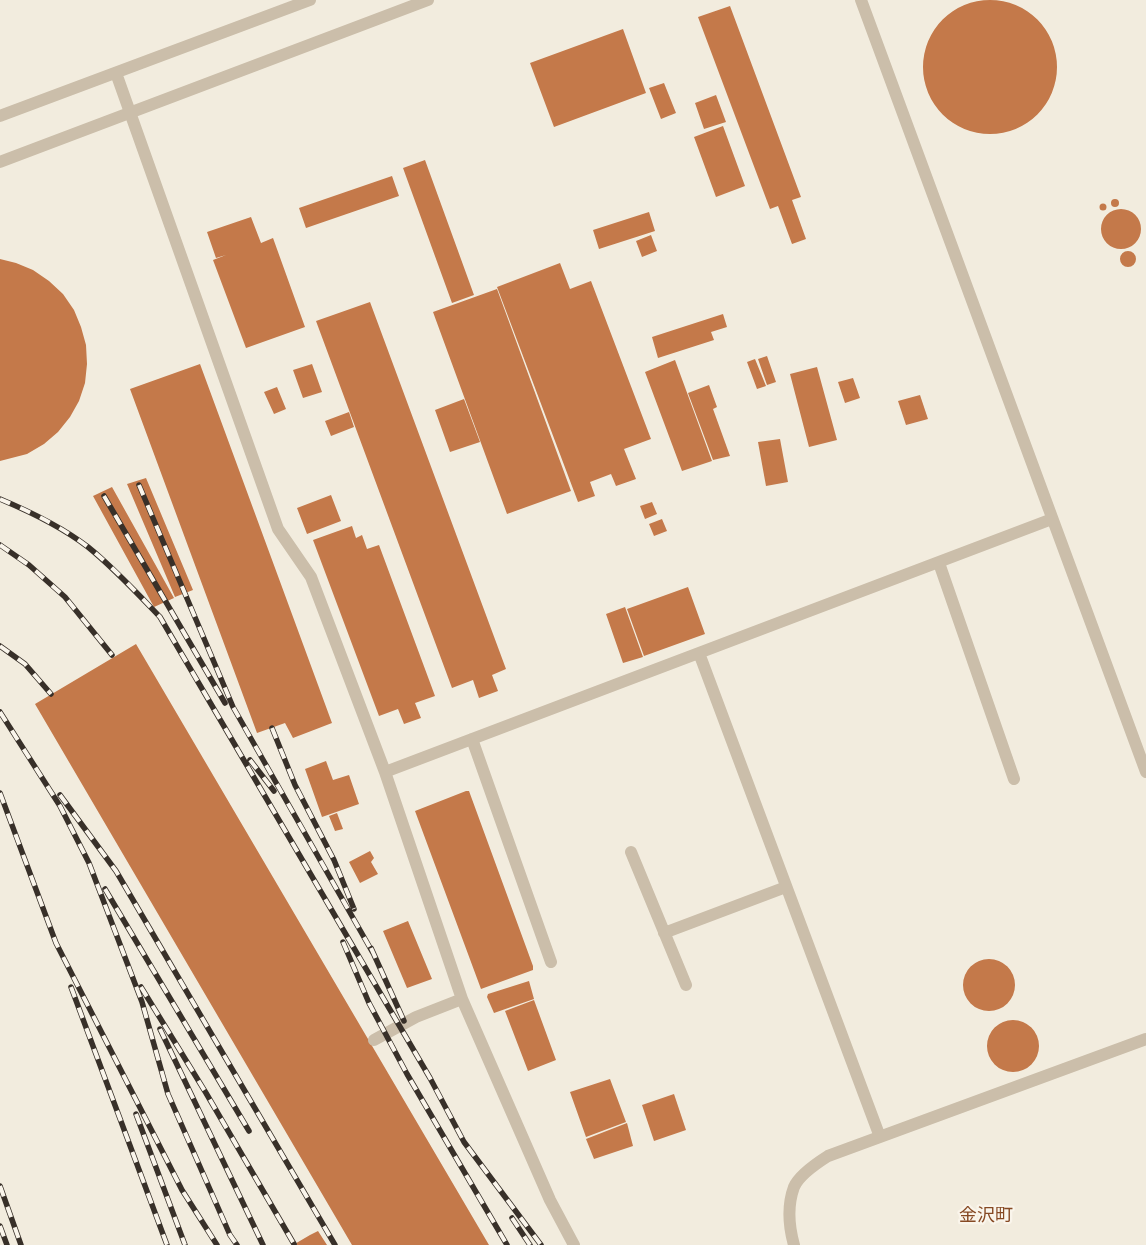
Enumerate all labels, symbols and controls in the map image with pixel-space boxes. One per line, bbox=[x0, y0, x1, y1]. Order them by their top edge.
district label: 金沢町 bbox=[959, 1205, 1013, 1227]

